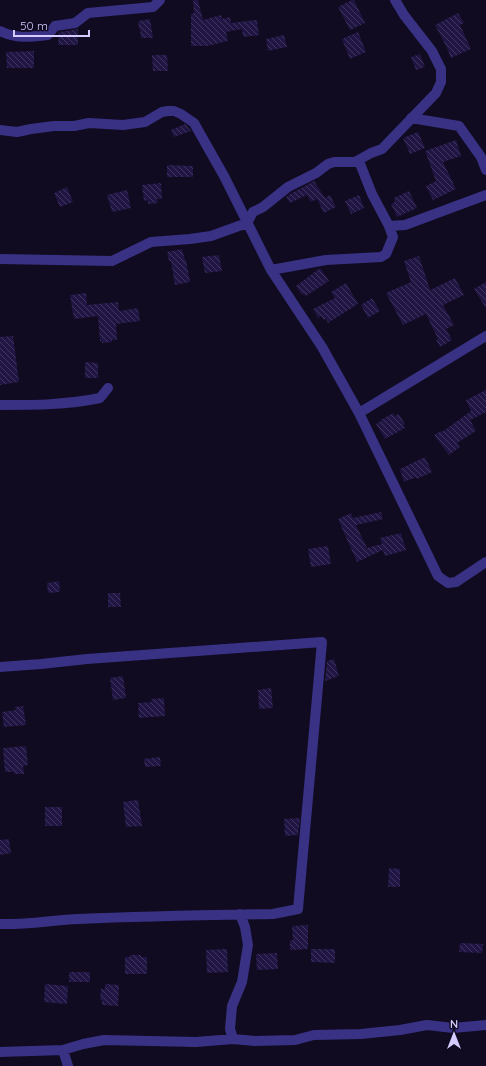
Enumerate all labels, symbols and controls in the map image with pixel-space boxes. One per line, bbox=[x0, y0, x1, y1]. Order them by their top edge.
scale bar bbox=[14, 12, 89, 38]
text: 50 m bbox=[20, 18, 48, 33]
north arrow bbox=[434, 1014, 474, 1054]
text: N bbox=[450, 1017, 458, 1031]

